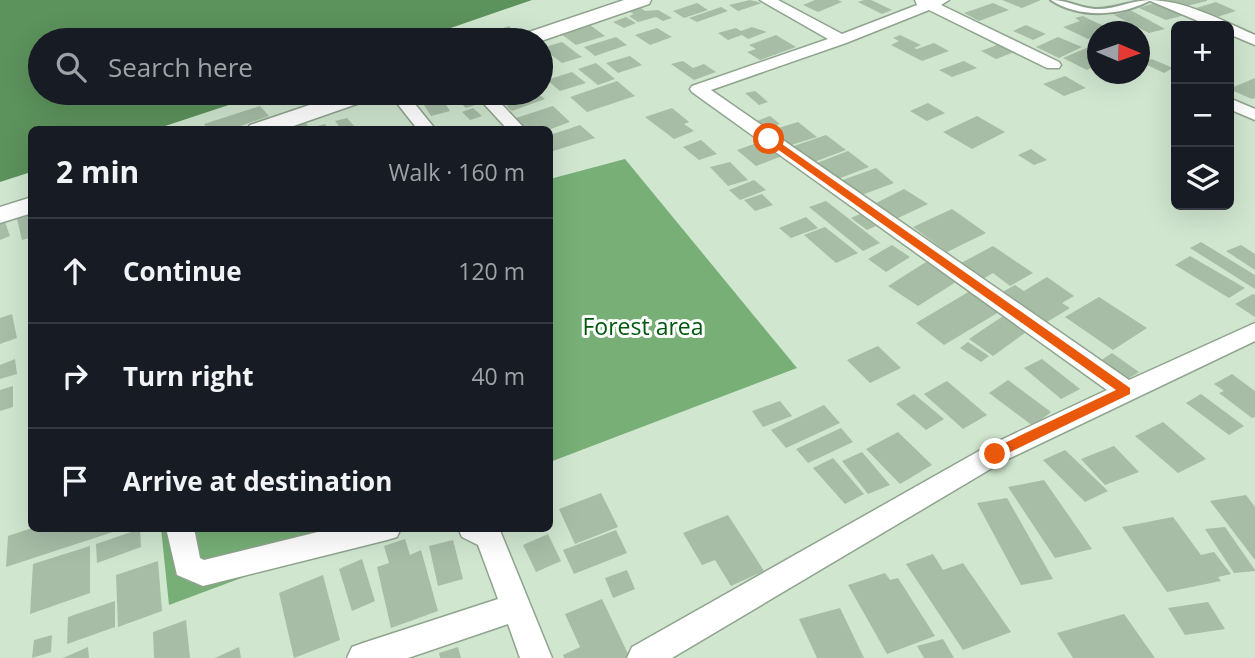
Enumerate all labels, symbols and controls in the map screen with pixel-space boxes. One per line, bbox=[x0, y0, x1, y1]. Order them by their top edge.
north arrow bbox=[1087, 21, 1150, 84]
map controls bbox=[1171, 21, 1234, 210]
button: + bbox=[1171, 21, 1234, 84]
search box bbox=[28, 28, 553, 105]
icon: search bbox=[52, 48, 90, 86]
text: Search here bbox=[108, 49, 253, 85]
button: − bbox=[1171, 84, 1234, 147]
route start bbox=[753, 123, 784, 154]
button: layers bbox=[1171, 147, 1234, 210]
text: 2 min bbox=[56, 151, 139, 192]
text: Walk · 160 m bbox=[388, 156, 525, 188]
icon: ahead bbox=[56, 252, 94, 290]
text: Continue bbox=[123, 253, 242, 289]
text: 120 m bbox=[458, 255, 525, 287]
park label: Forest area bbox=[582, 310, 704, 342]
icon: right bbox=[56, 357, 94, 395]
text: Turn right bbox=[123, 358, 254, 394]
text: 40 m bbox=[471, 360, 525, 392]
route end bbox=[979, 438, 1010, 469]
icon: arrive bbox=[56, 462, 94, 500]
text: Arrive at destination bbox=[123, 463, 392, 499]

